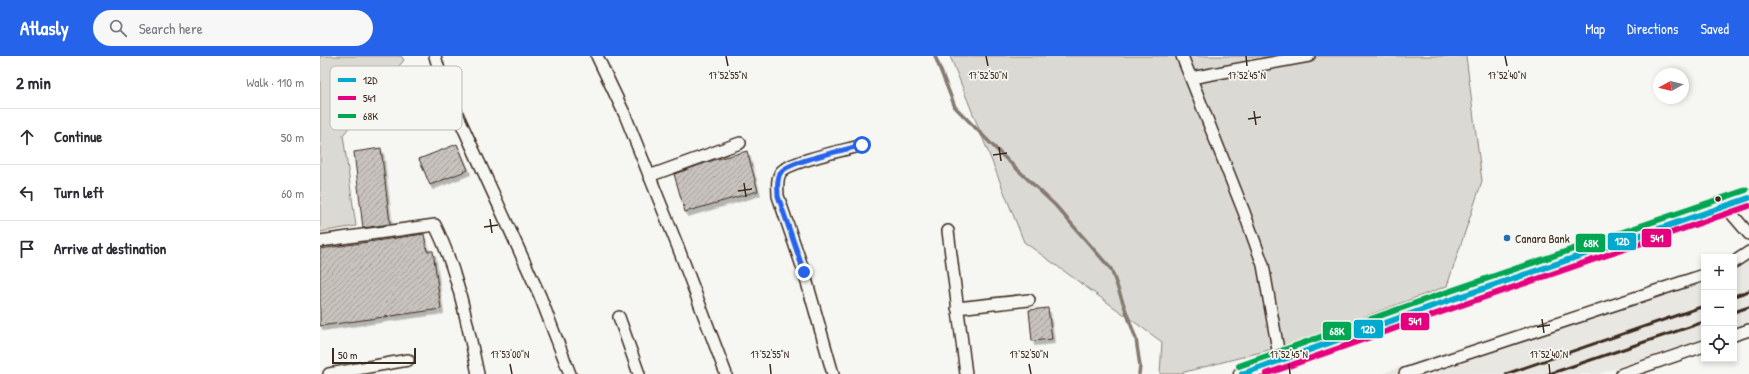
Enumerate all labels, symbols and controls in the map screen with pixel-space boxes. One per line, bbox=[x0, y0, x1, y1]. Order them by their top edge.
search box bbox=[93, 10, 373, 46]
text: Atlasly bbox=[20, 15, 69, 41]
icon: search bbox=[107, 17, 129, 39]
text: Search here bbox=[139, 18, 203, 39]
text: Map bbox=[1585, 19, 1605, 38]
text: Directions bbox=[1627, 19, 1678, 38]
text: Saved bbox=[1700, 19, 1729, 38]
legend bbox=[330, 66, 462, 130]
north arrow bbox=[1653, 68, 1689, 104]
text: 17°52'55"N bbox=[709, 69, 747, 82]
text: 17°52'50"N bbox=[969, 69, 1007, 82]
text: 17°52'45"N bbox=[1228, 69, 1266, 82]
text: 17°52'40"N bbox=[1488, 69, 1526, 82]
text: 2 min bbox=[16, 71, 51, 94]
text: Walk · 110 m bbox=[246, 73, 304, 91]
text: 12D bbox=[363, 73, 378, 87]
text: 541 bbox=[363, 91, 376, 105]
text: 68K bbox=[363, 109, 378, 123]
icon: ahead bbox=[16, 126, 38, 148]
text: Continue bbox=[54, 126, 102, 147]
text: 50 m bbox=[281, 128, 304, 146]
route start bbox=[853, 136, 871, 154]
icon: left bbox=[16, 182, 38, 204]
text: Turn left bbox=[54, 182, 104, 203]
text: 60 m bbox=[281, 184, 304, 202]
unlabelled marker bbox=[1713, 194, 1723, 204]
line badge: 541 bbox=[1641, 228, 1672, 248]
place label: Canara Bank bbox=[1515, 230, 1570, 247]
text: 541 bbox=[1651, 231, 1663, 245]
line badge: 12D bbox=[1607, 232, 1637, 251]
marker: Canara Bank bbox=[1502, 233, 1512, 243]
line badge: 68K bbox=[1575, 233, 1606, 253]
text: 12D bbox=[1615, 234, 1630, 248]
text: 68K bbox=[1584, 236, 1599, 250]
icon: arrive bbox=[16, 238, 38, 260]
text: Arrive at destination bbox=[54, 238, 166, 259]
map controls bbox=[1701, 254, 1737, 362]
button: + bbox=[1701, 254, 1737, 290]
route end bbox=[795, 263, 813, 281]
button: − bbox=[1701, 290, 1737, 326]
line badge: 541 bbox=[1400, 312, 1430, 331]
text: 541 bbox=[1409, 314, 1421, 328]
line badge: 12D bbox=[1353, 319, 1384, 339]
line badge: 68K bbox=[1322, 321, 1352, 341]
text: 12D bbox=[1361, 322, 1376, 336]
text: 68K bbox=[1330, 324, 1345, 338]
button: locate bbox=[1701, 326, 1737, 362]
scale bar bbox=[332, 346, 416, 365]
text: 50 m bbox=[338, 348, 358, 362]
text: 17°53'00"N bbox=[491, 348, 529, 361]
text: 17°52'55"N bbox=[751, 348, 789, 361]
text: 17°52'50"N bbox=[1010, 348, 1048, 361]
text: 17°52'45"N bbox=[1270, 348, 1308, 361]
text: 17°52'40"N bbox=[1530, 348, 1568, 361]

